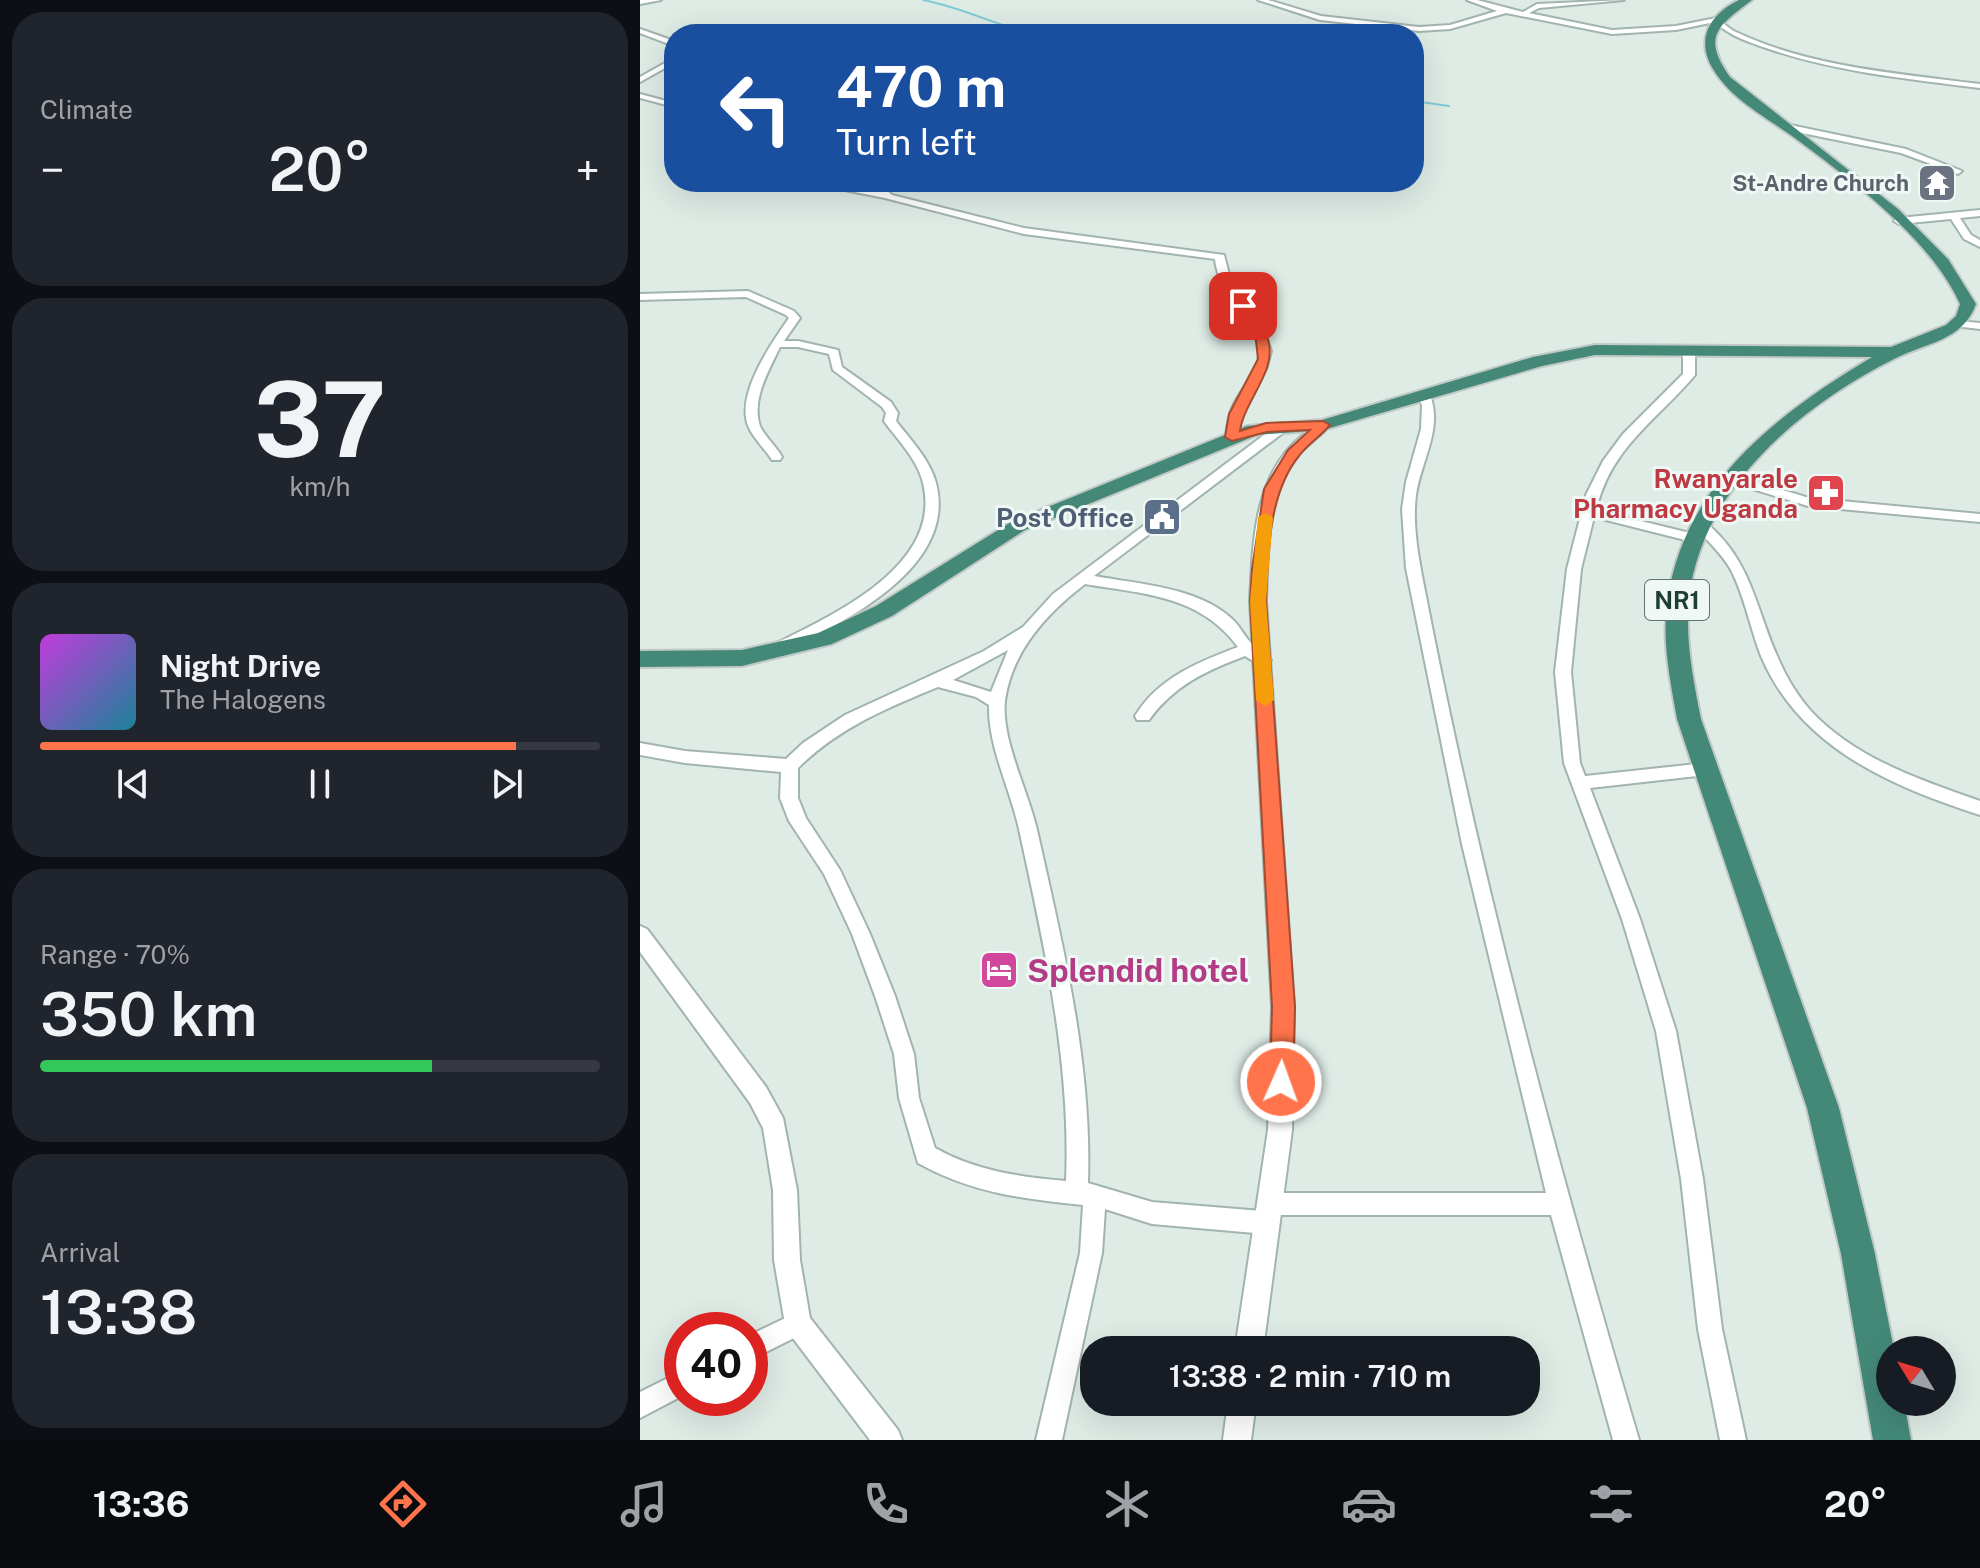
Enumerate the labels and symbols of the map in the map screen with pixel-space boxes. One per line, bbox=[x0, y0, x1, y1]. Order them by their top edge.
temple icon: St-Andre Church bbox=[1916, 162, 1958, 204]
place label: St-Andre Church bbox=[1732, 170, 1909, 196]
pin bbox=[1209, 272, 1277, 340]
place label: Rwanyarale Pharmacy Uganda bbox=[1573, 463, 1798, 524]
pharmacy icon: Rwanyarale Pharmacy Uganda bbox=[1805, 472, 1847, 514]
public building icon: Post Office bbox=[1141, 496, 1183, 538]
place label: Post Office bbox=[996, 502, 1134, 533]
road number: NR1 bbox=[1645, 580, 1709, 620]
hotel icon: Splendid hotel bbox=[978, 949, 1020, 991]
place label: Splendid hotel bbox=[1027, 952, 1249, 989]
position arrow bbox=[1239, 1040, 1323, 1124]
speed limit sign: 40 bbox=[664, 1312, 768, 1416]
north arrow bbox=[1876, 1336, 1956, 1416]

